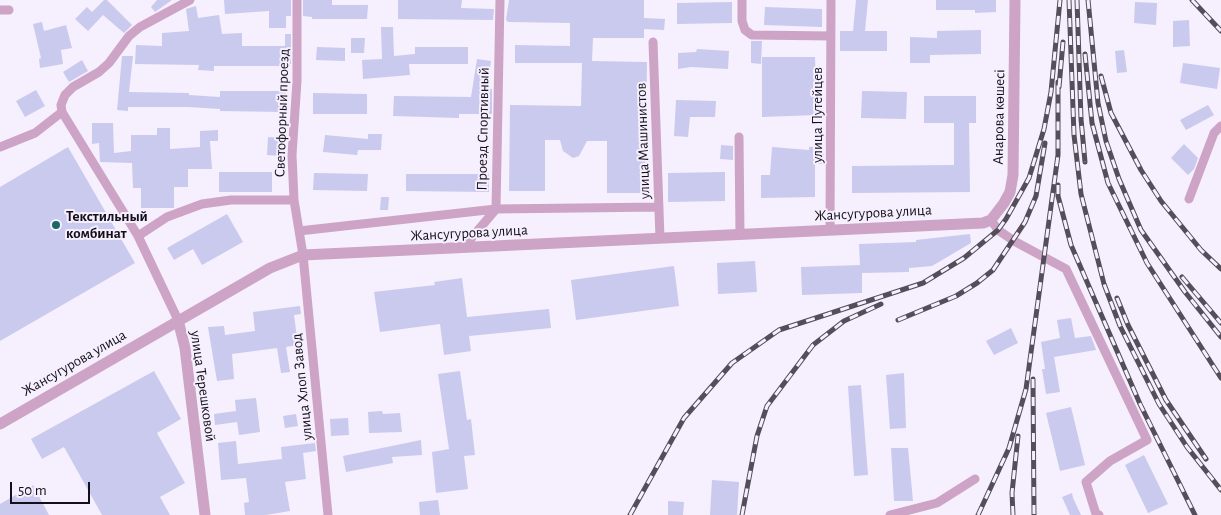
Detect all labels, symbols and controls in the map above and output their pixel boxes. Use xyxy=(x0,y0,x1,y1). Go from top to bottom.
street label: Светофорный проезд xyxy=(271,48,293,178)
street label: Проезд Спортивный xyxy=(473,67,493,191)
street label: улица Путейцев xyxy=(808,67,826,163)
street label: Анарова көшесі xyxy=(989,69,1009,165)
street label: улица Машинистов xyxy=(632,82,654,200)
street label: Жансугурова улица xyxy=(814,201,932,225)
place label: Текстильный комбинат xyxy=(66,207,148,242)
marker: Текстильный комбинат xyxy=(50,219,62,231)
street label: Жансугурова улица xyxy=(410,221,528,245)
street label: Жансугурова улица xyxy=(19,326,129,400)
street label: улица Терешковой xyxy=(186,329,220,443)
street label: улица Хлоп Завод xyxy=(287,333,317,441)
scale bar xyxy=(12,472,92,504)
text: 50 m xyxy=(18,483,47,498)

